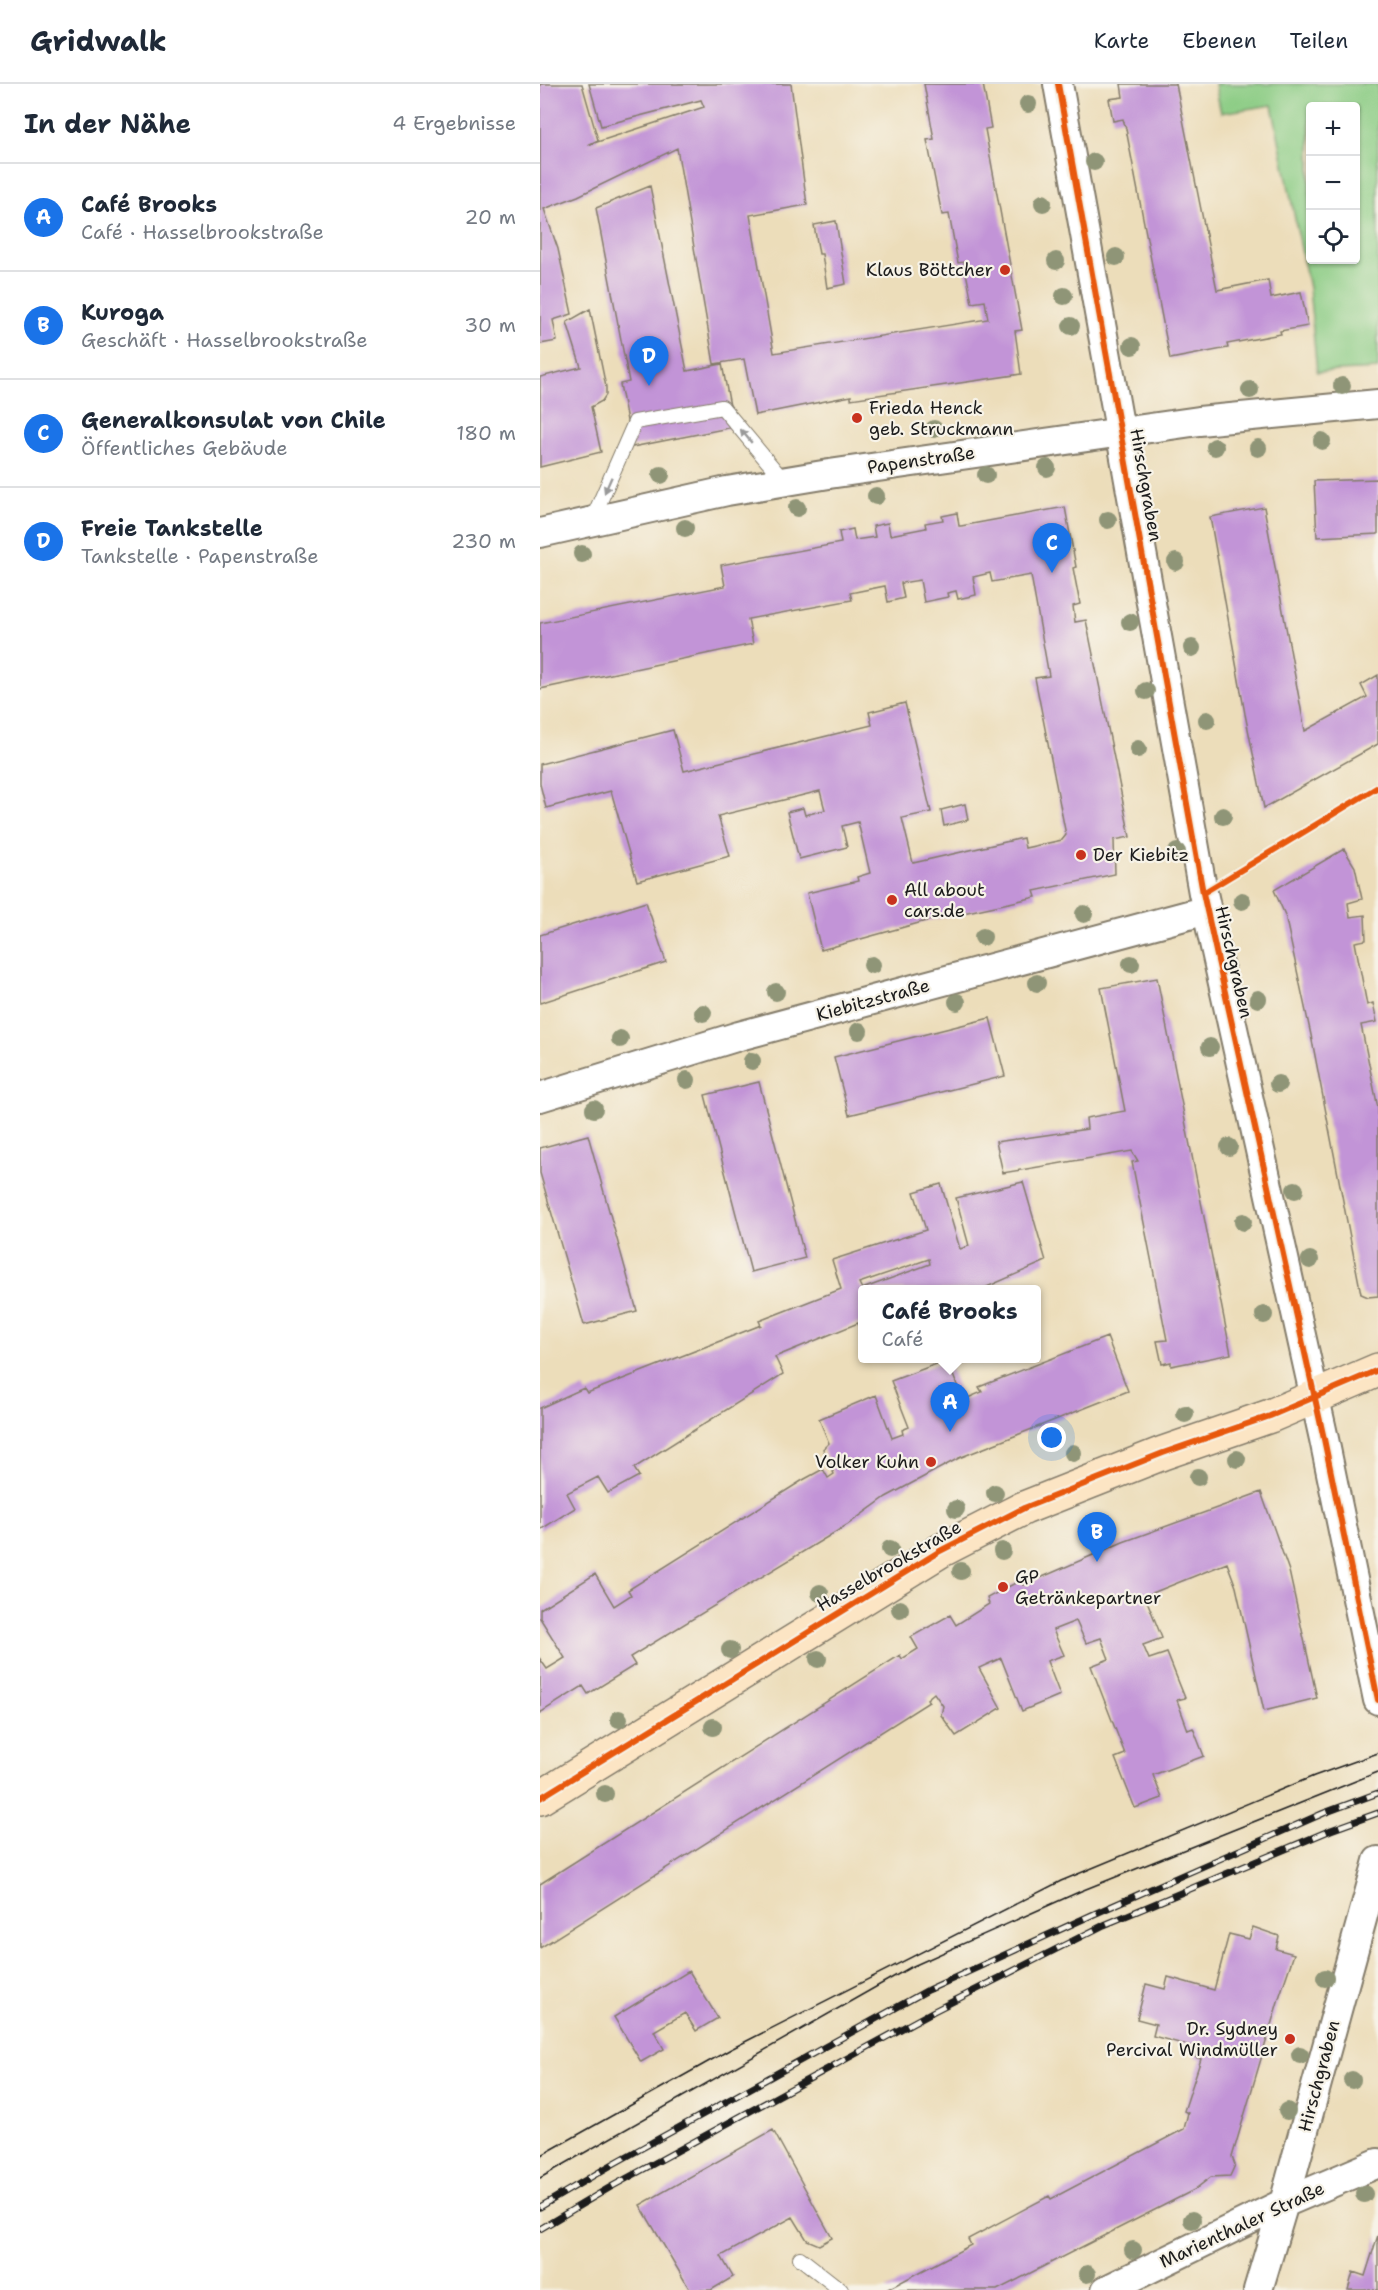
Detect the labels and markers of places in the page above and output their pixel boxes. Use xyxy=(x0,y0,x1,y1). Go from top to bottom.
place label: Klaus Böttcher xyxy=(866,258,993,282)
marker: Klaus Böttcher xyxy=(998,263,1012,277)
pin: D xyxy=(630,336,668,386)
place label: Frieda Henck geb. Struckmann xyxy=(869,396,1014,441)
marker: Frieda Henck geb. Struckmann xyxy=(850,411,864,425)
pin: C xyxy=(1032,524,1072,573)
place label: Der Kiebitz xyxy=(1093,843,1189,867)
marker: Der Kiebitz xyxy=(1074,848,1088,862)
place label: All about cars.de xyxy=(904,878,985,923)
marker: All about cars.de xyxy=(885,893,899,907)
pin: A xyxy=(930,1382,970,1432)
place label: Volker Kuhn xyxy=(815,1450,919,1474)
marker: Volker Kuhn xyxy=(924,1455,938,1469)
pin: B xyxy=(1078,1512,1116,1562)
place label: GP Getränkepartner xyxy=(1015,1565,1161,1610)
marker: GP Getränkepartner xyxy=(996,1580,1010,1594)
place label: Dr. Sydney Percival Windmüller xyxy=(1106,2017,1278,2062)
marker: Dr. Sydney Percival Windmüller xyxy=(1283,2032,1297,2046)

